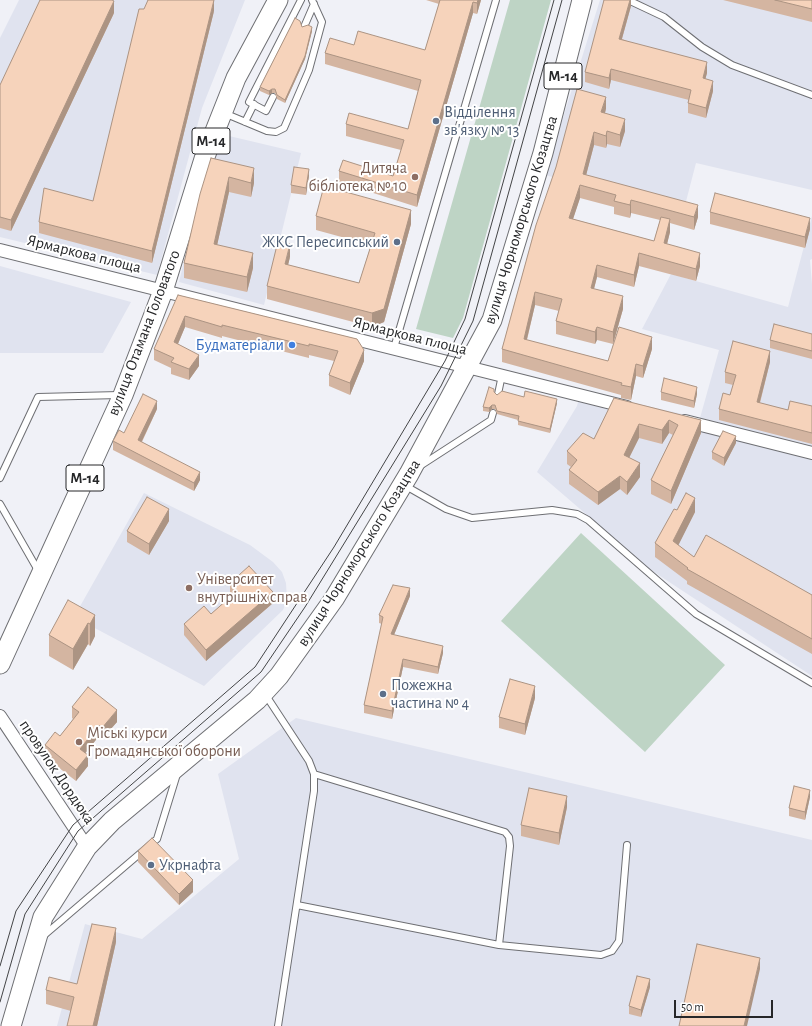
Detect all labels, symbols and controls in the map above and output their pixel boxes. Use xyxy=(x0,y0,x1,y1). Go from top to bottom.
road number: М-14 xyxy=(544,63,582,89)
place label: Відділення зв'язку № 13 xyxy=(444,102,519,140)
street label: вулиця Чорноморського Козацтва xyxy=(480,113,562,327)
marker: Відділення зв'язку № 13 xyxy=(431,116,441,126)
road number: М-14 xyxy=(192,128,230,154)
place label: Дитяча бібліотека № 10 xyxy=(308,158,407,196)
marker: Дитяча бібліотека № 10 xyxy=(410,172,420,182)
street label: Ярмаркова площа xyxy=(25,231,143,277)
place label: ЖКС Пересипський xyxy=(262,232,389,252)
marker: ЖКС Пересипський xyxy=(392,237,402,247)
street label: вулиця Отамана Головатого xyxy=(104,247,184,419)
street label: Ярмаркова площа xyxy=(351,313,469,359)
place label: Будматеріали xyxy=(196,335,284,355)
marker: Будматеріали xyxy=(287,340,297,350)
street label: вулиця Чорноморського Козацтва xyxy=(293,456,425,650)
road number: М-14 xyxy=(66,465,104,491)
place label: Університет внутрішніх справ xyxy=(197,569,307,607)
marker: Університет внутрішніх справ xyxy=(184,583,194,593)
place label: Пожежна частина № 4 xyxy=(391,675,469,713)
marker: Пожежна частина № 4 xyxy=(378,689,388,699)
street label: провулок Дордюка xyxy=(15,716,99,828)
place label: Міські курси Громадянської оборони xyxy=(87,723,241,761)
marker: Міські курси Громадянської оборони xyxy=(74,737,84,747)
place label: Укрнафта xyxy=(159,855,221,875)
marker: Укрнафта xyxy=(146,860,156,870)
scale bar xyxy=(676,992,775,1018)
text: 50 m xyxy=(681,1001,704,1013)

